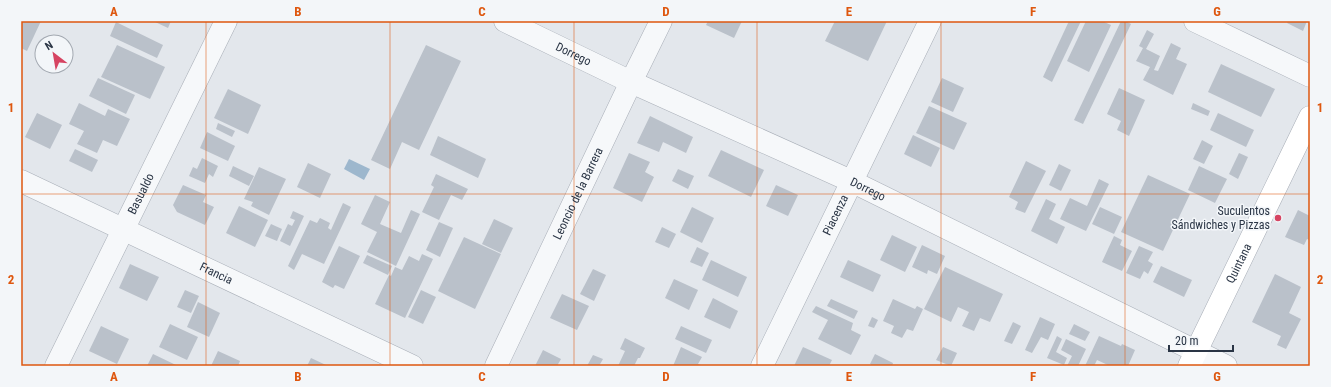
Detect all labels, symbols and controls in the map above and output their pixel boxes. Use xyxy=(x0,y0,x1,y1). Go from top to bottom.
text: A xyxy=(110,4,118,19)
text: B xyxy=(294,4,302,19)
text: C xyxy=(478,4,486,19)
text: D xyxy=(662,4,670,19)
text: E xyxy=(846,4,853,19)
text: F xyxy=(1030,4,1036,19)
text: G xyxy=(1213,4,1221,19)
north arrow xyxy=(34,34,74,74)
text: N xyxy=(43,38,56,53)
street label: Dorrego xyxy=(553,40,593,69)
text: 1 xyxy=(8,100,14,115)
text: 1 xyxy=(1317,100,1323,115)
street label: Leoncio de la Barrera xyxy=(550,145,606,242)
street label: Basualdo xyxy=(125,171,157,217)
street label: Dorrego xyxy=(848,175,888,204)
street label: Piacenza xyxy=(820,192,851,237)
place label: Suculentos Sándwiches y Pizzas xyxy=(1172,204,1270,232)
marker: Suculentos Sándwiches y Pizzas xyxy=(1273,213,1283,223)
street label: Quintana xyxy=(1223,241,1255,286)
street label: Francia xyxy=(198,260,235,287)
text: 2 xyxy=(8,272,15,287)
text: 2 xyxy=(1317,272,1324,287)
scale bar xyxy=(1169,327,1233,353)
text: 20 m xyxy=(1175,334,1199,348)
text: A xyxy=(110,369,118,384)
text: B xyxy=(294,369,302,384)
text: C xyxy=(478,369,486,384)
text: D xyxy=(662,369,670,384)
text: E xyxy=(846,369,853,384)
text: F xyxy=(1030,369,1036,384)
text: G xyxy=(1213,369,1221,384)

